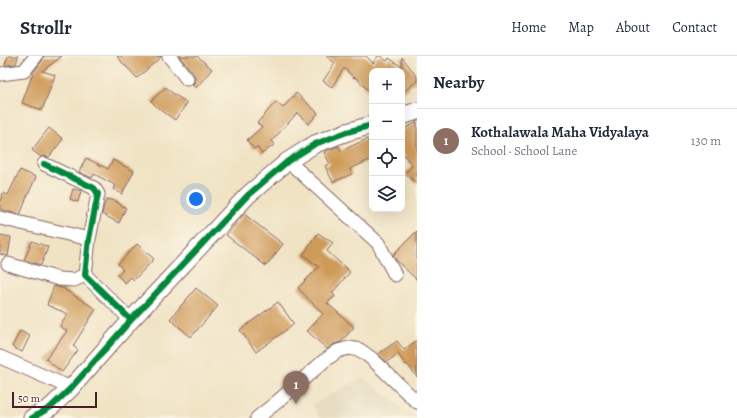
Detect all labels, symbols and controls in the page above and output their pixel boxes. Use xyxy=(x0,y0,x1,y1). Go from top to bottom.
text: Strollr xyxy=(20,15,72,41)
text: Home xyxy=(511,18,546,37)
text: Map xyxy=(568,18,594,37)
text: About xyxy=(616,18,650,37)
text: Contact xyxy=(672,18,717,37)
map controls xyxy=(369,68,405,212)
button: + xyxy=(369,68,405,104)
text: Nearby xyxy=(433,71,484,94)
button: − xyxy=(369,104,405,140)
text: Kothalawala Maha Vidyalaya xyxy=(471,122,649,142)
text: 1 xyxy=(444,132,448,149)
text: 130 m xyxy=(691,132,721,149)
button: locate xyxy=(369,140,405,176)
text: School · School Lane xyxy=(471,142,577,159)
button: layers xyxy=(369,176,405,212)
your location xyxy=(186,189,206,209)
pin: 1 xyxy=(283,371,309,404)
scale bar xyxy=(12,390,97,409)
text: 50 m xyxy=(18,391,40,406)

